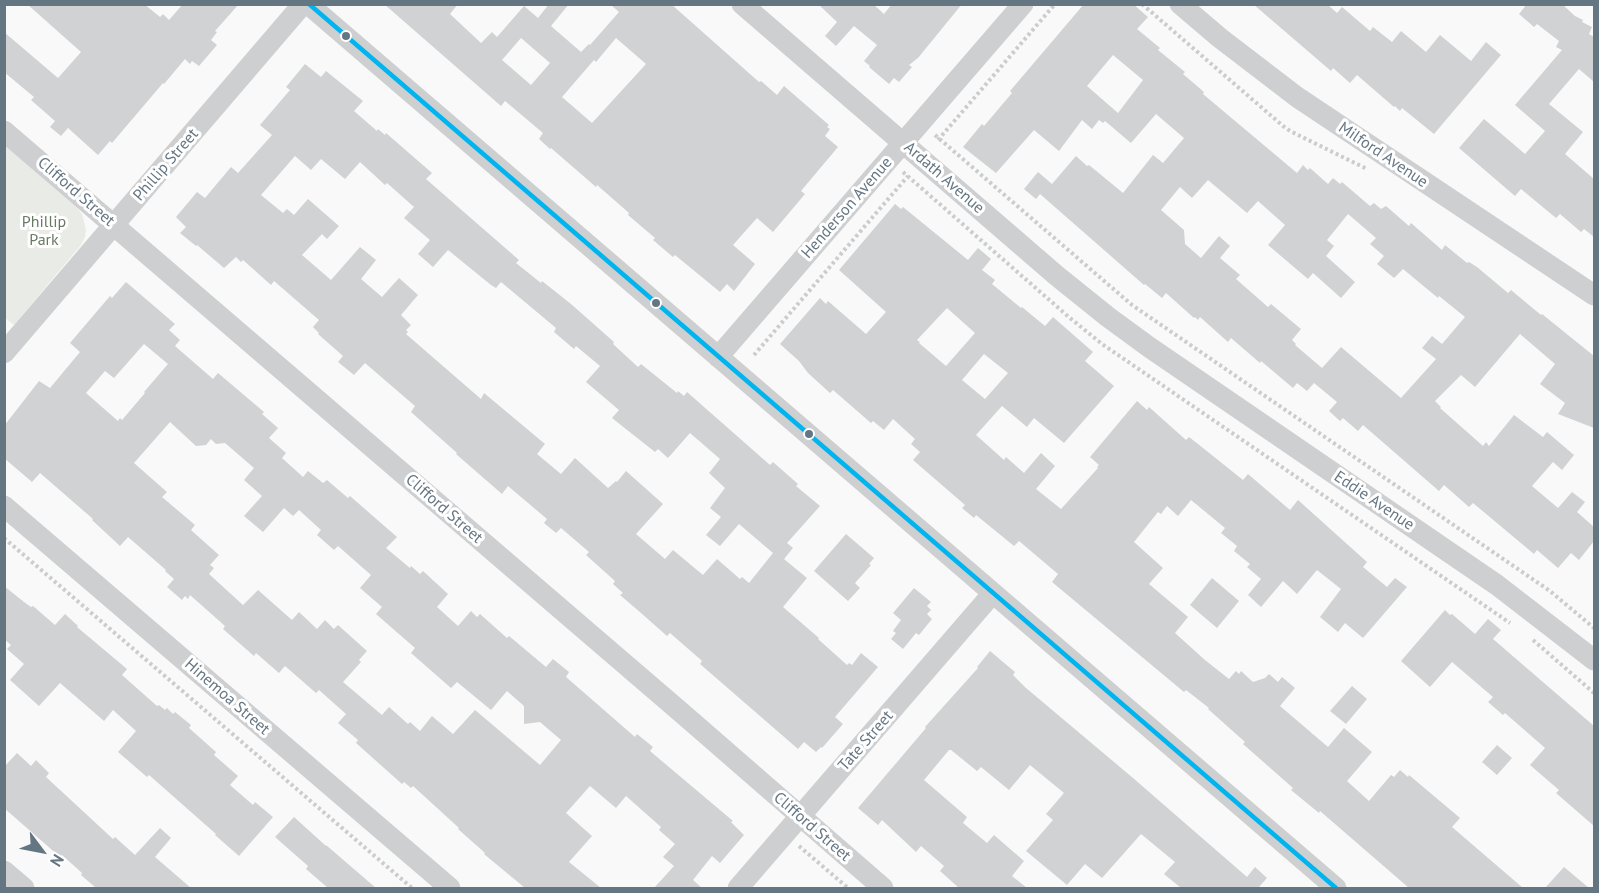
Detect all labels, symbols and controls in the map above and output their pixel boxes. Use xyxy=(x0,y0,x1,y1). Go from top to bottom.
unlabelled marker xyxy=(340,30,352,42)
street label: Milford Avenue xyxy=(1335,118,1431,192)
street label: Phillip Street xyxy=(129,125,203,205)
street label: Ardath Avenue xyxy=(900,138,988,218)
street label: Clifford Street xyxy=(34,153,118,231)
street label: Henderson Avenue xyxy=(798,153,896,263)
park label: Phillip Park xyxy=(22,212,66,250)
unlabelled marker xyxy=(650,297,662,309)
unlabelled marker xyxy=(803,428,815,440)
street label: Eddie Avenue xyxy=(1330,467,1418,535)
street label: Clifford Street xyxy=(402,470,486,548)
street label: Hinemoa Street xyxy=(180,655,274,739)
street label: Tate Street xyxy=(835,707,897,775)
street label: Clifford Street xyxy=(770,788,854,866)
north arrow xyxy=(12,821,72,881)
text: N xyxy=(46,851,69,870)

